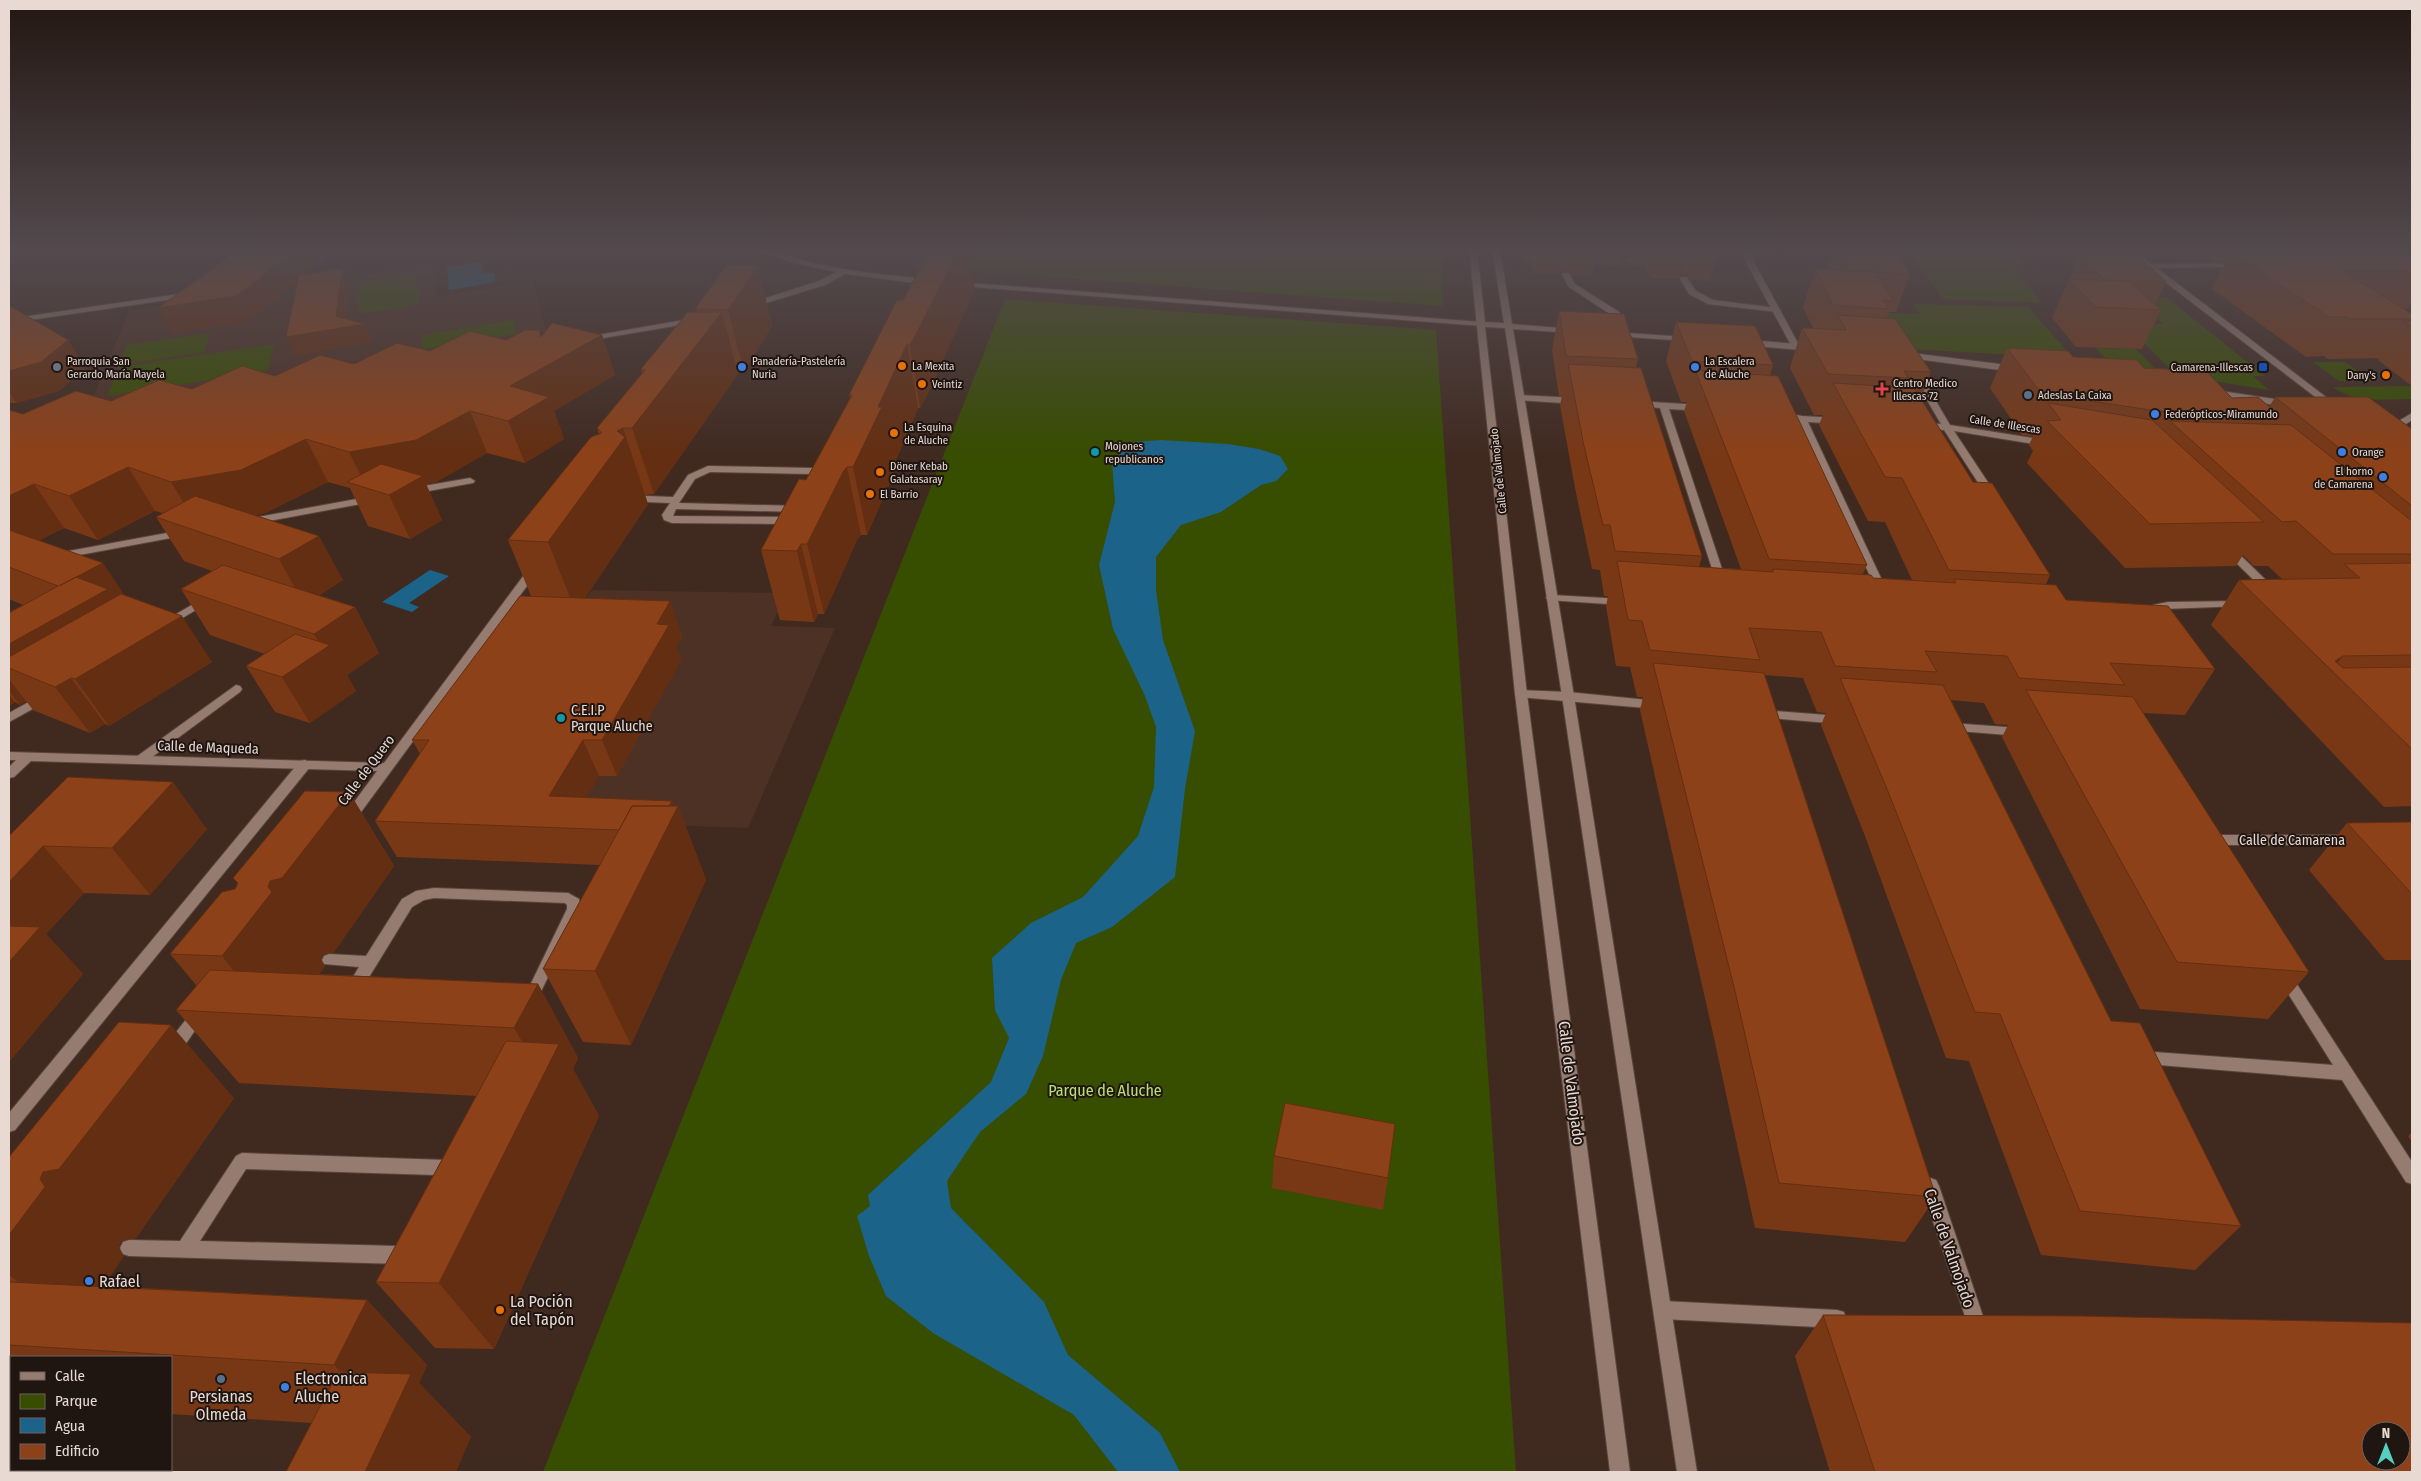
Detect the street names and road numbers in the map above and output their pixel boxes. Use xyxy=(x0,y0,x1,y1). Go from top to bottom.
street label: Calle de Illescas xyxy=(1968,412,2042,437)
street label: Calle de Valmojado xyxy=(1488,427,1509,514)
street label: Calle de Quero xyxy=(334,732,398,809)
street label: Calle de Maqueda xyxy=(157,737,259,758)
street label: Calle de Camarena xyxy=(2239,832,2345,849)
street label: Calle de Valmojado xyxy=(1554,1020,1589,1146)
street label: Calle de Valmojado xyxy=(1920,1186,1979,1310)

